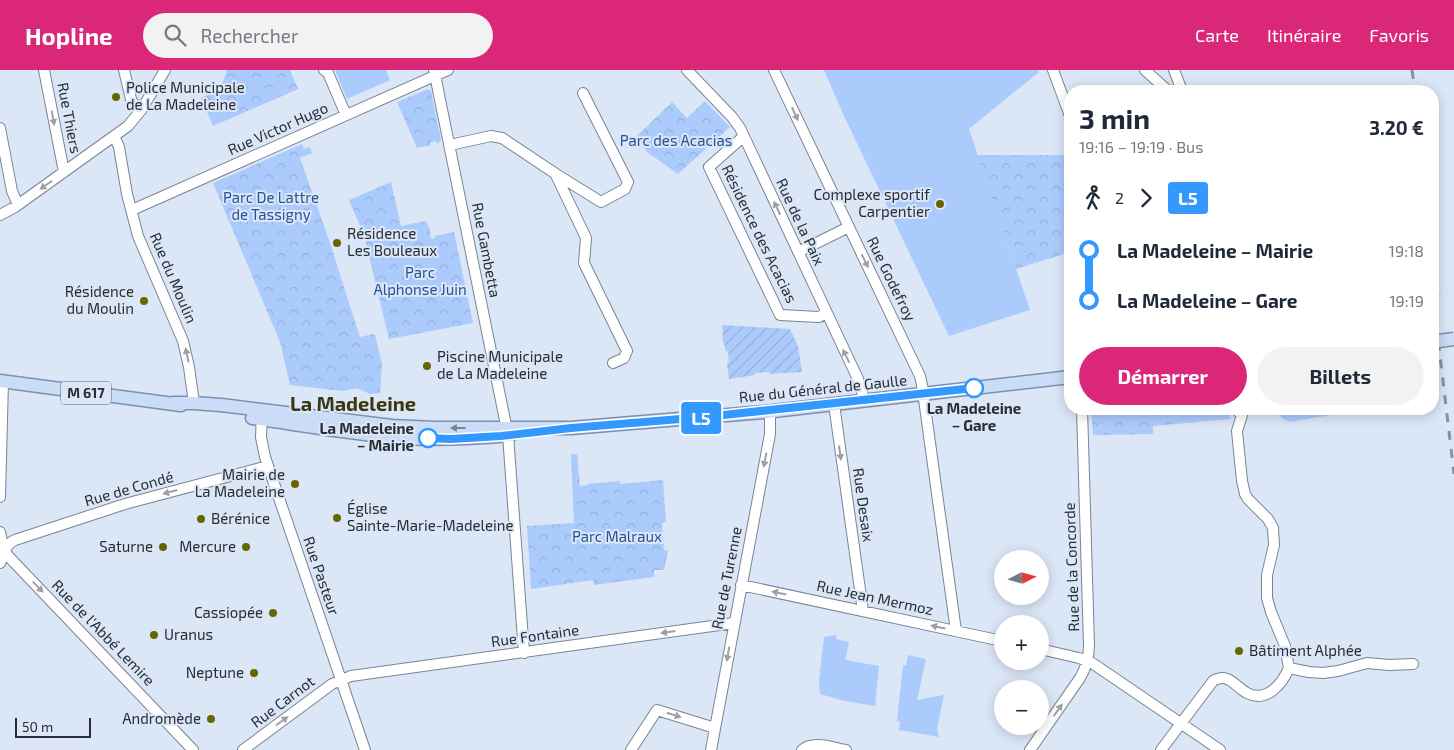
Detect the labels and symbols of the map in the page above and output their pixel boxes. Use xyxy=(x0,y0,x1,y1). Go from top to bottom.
place label: Police Municipale de La Madeleine xyxy=(126,78,245,113)
street label: Rue Thiers xyxy=(54,81,86,155)
marker: Police Municipale de La Madeleine xyxy=(110,91,122,103)
street label: Rue Victor Hugo xyxy=(225,98,330,158)
one-way arrow xyxy=(791,107,799,121)
one-way arrow xyxy=(50,110,58,126)
park label: Parc des Acacias xyxy=(620,131,732,149)
street label: Résidence des Acacias xyxy=(719,161,801,306)
street label: Rue de la Paix xyxy=(773,175,829,268)
one-way arrow xyxy=(39,180,53,190)
place label: Complexe sportif Carpentier xyxy=(813,185,930,220)
park label: Parc De Lattre de Tassigny xyxy=(223,188,319,223)
marker: Complexe sportif Carpentier xyxy=(934,198,946,210)
street label: Rue Gambetta xyxy=(469,201,505,299)
one-way arrow xyxy=(773,201,782,216)
place label: Résidence Les Bouleaux xyxy=(347,224,437,259)
street label: Rue du Moulin xyxy=(147,230,201,326)
street label: Rue Godefroy xyxy=(864,233,920,324)
marker: Résidence Les Bouleaux xyxy=(331,237,343,249)
one-way arrow xyxy=(861,254,869,268)
park label: Parc Alphonse Juin xyxy=(373,263,467,298)
place label: Résidence du Moulin xyxy=(65,282,134,317)
marker: Résidence du Moulin xyxy=(138,295,150,307)
one-way arrow xyxy=(182,346,190,362)
place label: Piscine Municipale de La Madeleine xyxy=(437,347,563,382)
one-way arrow xyxy=(842,348,851,363)
marker: Piscine Municipale de La Madeleine xyxy=(421,360,433,372)
street label: Rue du Général de Gaulle xyxy=(738,370,908,406)
marker: La Madeleine – Gare xyxy=(964,378,984,398)
road number: M 617 xyxy=(61,382,111,404)
district label: La Madeleine xyxy=(290,391,416,415)
place label: La Madeleine – Gare xyxy=(927,399,1021,434)
line badge: L5 xyxy=(678,402,724,434)
place label: La Madeleine – Mairie xyxy=(319,419,414,454)
one-way arrow xyxy=(449,424,465,432)
marker: La Madeleine – Mairie xyxy=(418,428,438,448)
one-way arrow xyxy=(837,445,845,461)
one-way arrow xyxy=(761,452,769,467)
place label: Mairie de La Madeleine xyxy=(195,465,285,500)
street label: Rue de Condé xyxy=(82,467,175,509)
street label: Rue Desaix xyxy=(850,467,878,543)
marker: Mairie de La Madeleine xyxy=(289,478,301,490)
one-way arrow xyxy=(162,488,177,496)
place label: Église Sainte-Marie-Madeleine xyxy=(347,499,514,534)
street label: Rue de la Concorde xyxy=(1060,502,1082,632)
place label: Bérénice xyxy=(211,509,270,527)
marker: Église Sainte-Marie-Madeleine xyxy=(331,512,343,524)
marker: Bérénice xyxy=(195,513,207,525)
street label: Rue de Turenne xyxy=(707,525,745,631)
park label: Parc Malraux xyxy=(572,527,662,545)
street label: Rue Pasteur xyxy=(300,534,344,617)
place label: Saturne xyxy=(99,537,153,555)
place label: Mercure xyxy=(179,537,236,555)
marker: Saturne xyxy=(157,541,169,553)
marker: Mercure xyxy=(240,541,252,553)
north arrow xyxy=(994,550,1049,605)
street label: Rue de l'Abbé Lemire xyxy=(49,576,159,689)
street label: Rue Jean Mermoz xyxy=(815,576,935,618)
one-way arrow xyxy=(31,580,43,592)
one-way arrow xyxy=(771,589,786,597)
place label: Cassiopée xyxy=(194,603,263,621)
marker: Cassiopée xyxy=(267,607,279,619)
street label: Rue Fontaine xyxy=(490,620,580,650)
one-way arrow xyxy=(930,623,945,631)
place label: Uranus xyxy=(164,625,213,643)
one-way arrow xyxy=(660,628,676,636)
marker: Uranus xyxy=(148,629,160,641)
place label: Bâtiment Alphée xyxy=(1249,641,1362,659)
marker: Bâtiment Alphée xyxy=(1233,645,1245,657)
one-way arrow xyxy=(724,646,732,662)
place label: Neptune xyxy=(186,663,244,681)
marker: Neptune xyxy=(248,667,260,679)
street label: Rue Carnot xyxy=(247,671,318,731)
one-way arrow xyxy=(1053,703,1063,717)
place label: Andromède xyxy=(122,709,201,727)
one-way arrow xyxy=(667,712,682,720)
marker: Andromède xyxy=(205,713,217,725)
scale bar xyxy=(15,715,91,738)
one-way arrow xyxy=(276,716,289,726)

